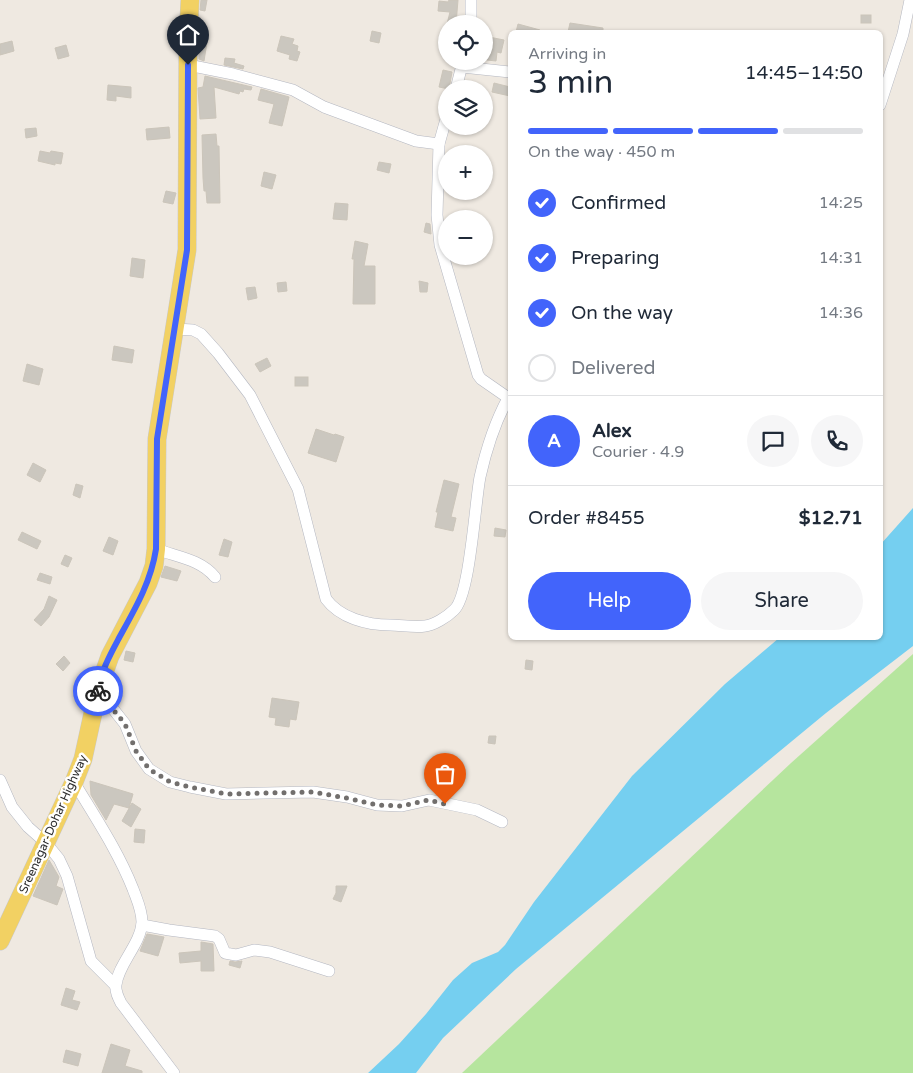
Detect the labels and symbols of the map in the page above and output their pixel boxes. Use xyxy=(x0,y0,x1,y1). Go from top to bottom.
pin xyxy=(167,14,209,65)
courier xyxy=(73,666,123,716)
street label: Sreenagar-Dohar Highway xyxy=(16,752,90,895)
pin xyxy=(424,753,466,804)

